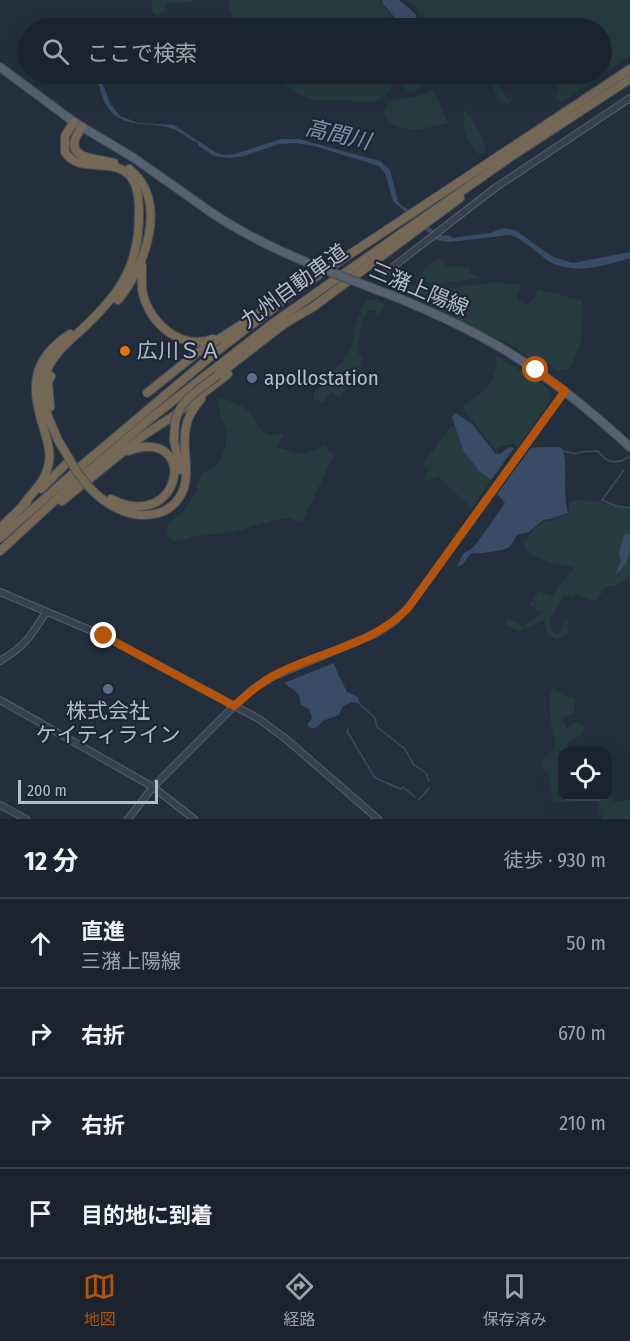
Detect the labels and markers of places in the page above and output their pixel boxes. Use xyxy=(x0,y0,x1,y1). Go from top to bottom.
place label: 広川ＳＡ xyxy=(137,338,221,364)
marker: 広川ＳＡ xyxy=(118,344,132,358)
place label: apollostation xyxy=(264,365,379,391)
marker: apollostation xyxy=(245,371,259,385)
marker: 株式会社 ケイティライン xyxy=(101,682,115,696)
place label: 株式会社 ケイティライン xyxy=(36,698,180,748)

